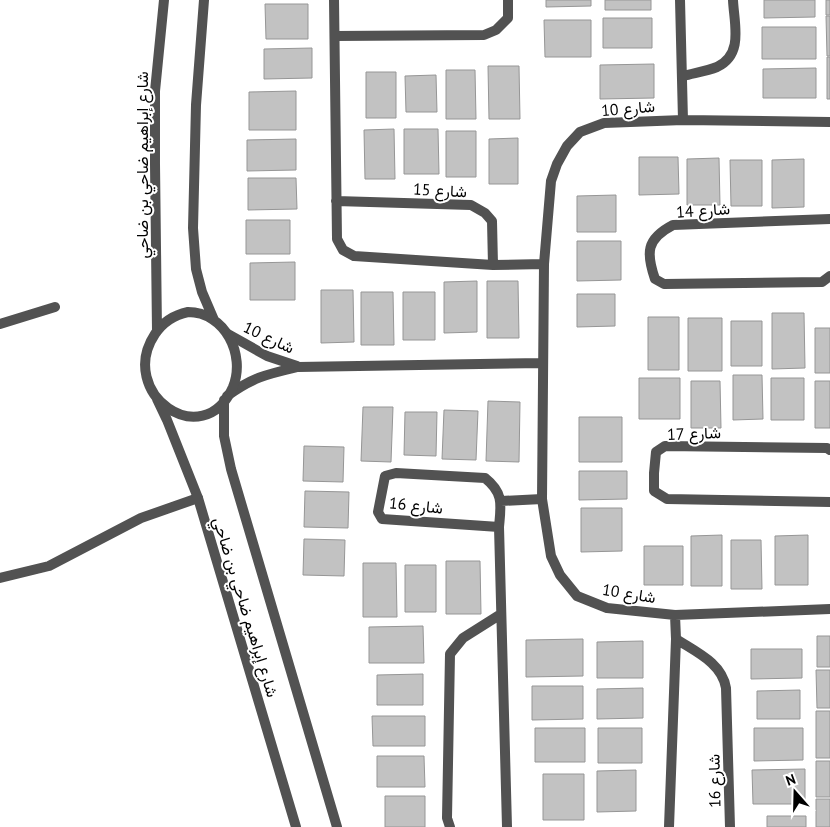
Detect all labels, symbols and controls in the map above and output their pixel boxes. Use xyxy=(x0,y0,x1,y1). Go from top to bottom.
street label: شارع إبراهيم ضاحي بن ضاحي xyxy=(132,71,156,259)
street label: شارع 10 xyxy=(600,96,656,122)
street label: شارع 15 xyxy=(412,179,467,203)
street label: شارع 14 xyxy=(675,198,731,224)
street label: شارع 10 xyxy=(240,317,298,359)
street label: شارع 17 xyxy=(667,422,721,446)
street label: شارع 16 xyxy=(388,492,444,520)
street label: شارع إبراهيم ضاحي بن ضاحي xyxy=(205,515,283,701)
street label: شارع 10 xyxy=(601,579,657,609)
street label: شارع 16 xyxy=(704,754,726,808)
north arrow xyxy=(770,767,820,817)
text: N xyxy=(783,770,798,790)

